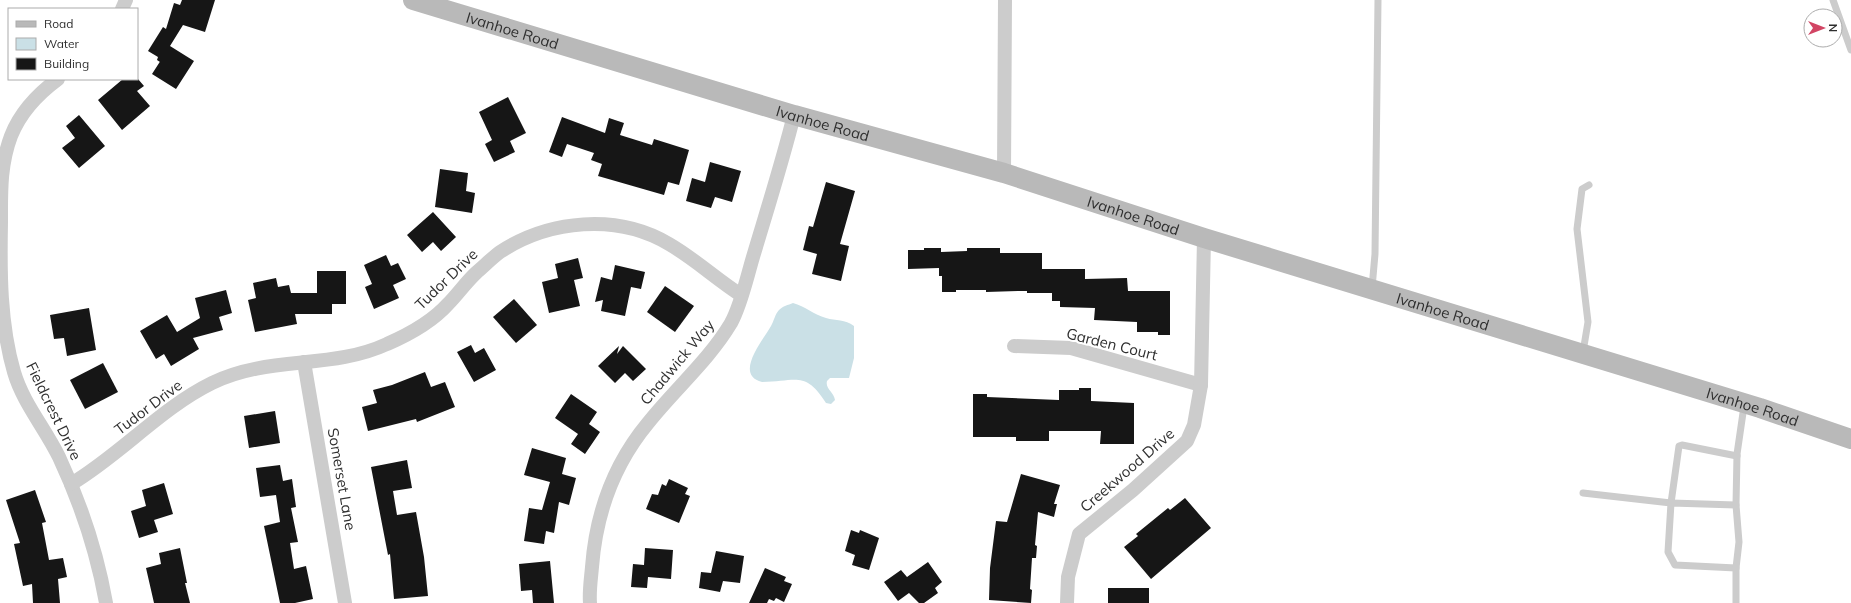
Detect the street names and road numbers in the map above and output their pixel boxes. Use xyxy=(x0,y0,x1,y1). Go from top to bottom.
street label: Ivanhoe Road xyxy=(464,7,561,53)
street label: Ivanhoe Road xyxy=(774,101,872,145)
street label: Ivanhoe Road xyxy=(1085,191,1182,239)
street label: Tudor Drive xyxy=(411,244,481,314)
street label: Ivanhoe Road xyxy=(1394,288,1492,334)
street label: Chadwick Way xyxy=(636,315,718,408)
street label: Garden Court xyxy=(1064,324,1160,364)
street label: Fieldcrest Drive xyxy=(22,359,86,463)
street label: Tudor Drive xyxy=(110,375,186,439)
street label: Ivanhoe Road xyxy=(1704,383,1801,430)
street label: Creekwood Drive xyxy=(1076,424,1178,516)
street label: Somerset Lane xyxy=(324,426,360,532)

